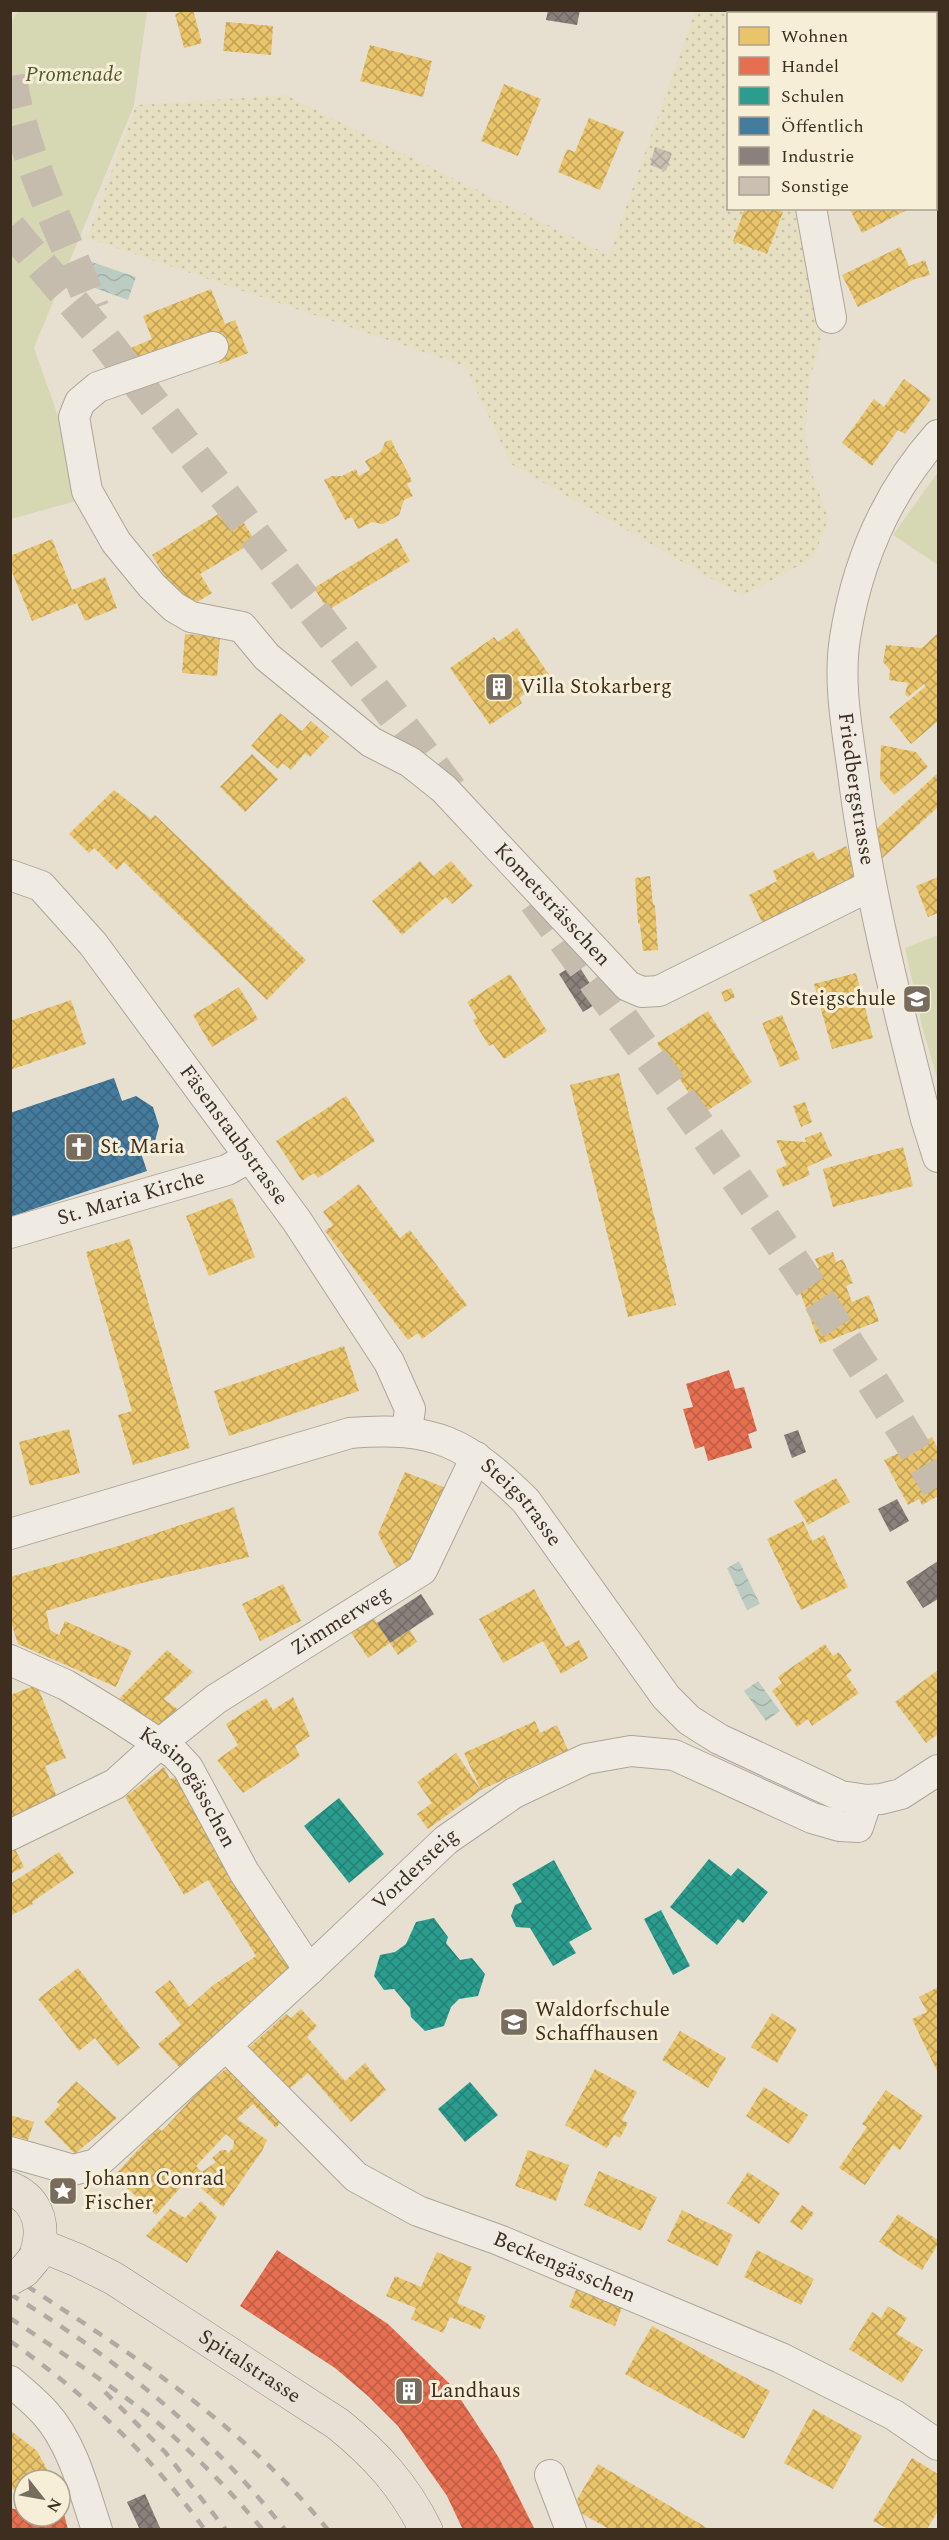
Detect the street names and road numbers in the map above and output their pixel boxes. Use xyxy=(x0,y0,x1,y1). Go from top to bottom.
street label: Friedbergstrasse xyxy=(829,710,883,868)
street label: Kometsträsschen xyxy=(486,835,618,974)
street label: Fäsenstaubstrasse xyxy=(171,1058,296,1212)
street label: St. Maria Kirche xyxy=(53,1161,209,1234)
street label: Steigstrasse xyxy=(473,1450,570,1553)
street label: Zimmerweg xyxy=(285,1578,397,1664)
street label: Kasinogässchen xyxy=(132,1718,244,1854)
street label: Vordersteig xyxy=(365,1820,465,1918)
street label: Beckengässchen xyxy=(488,2223,641,2311)
street label: Spitalstrasse xyxy=(192,2321,307,2412)

